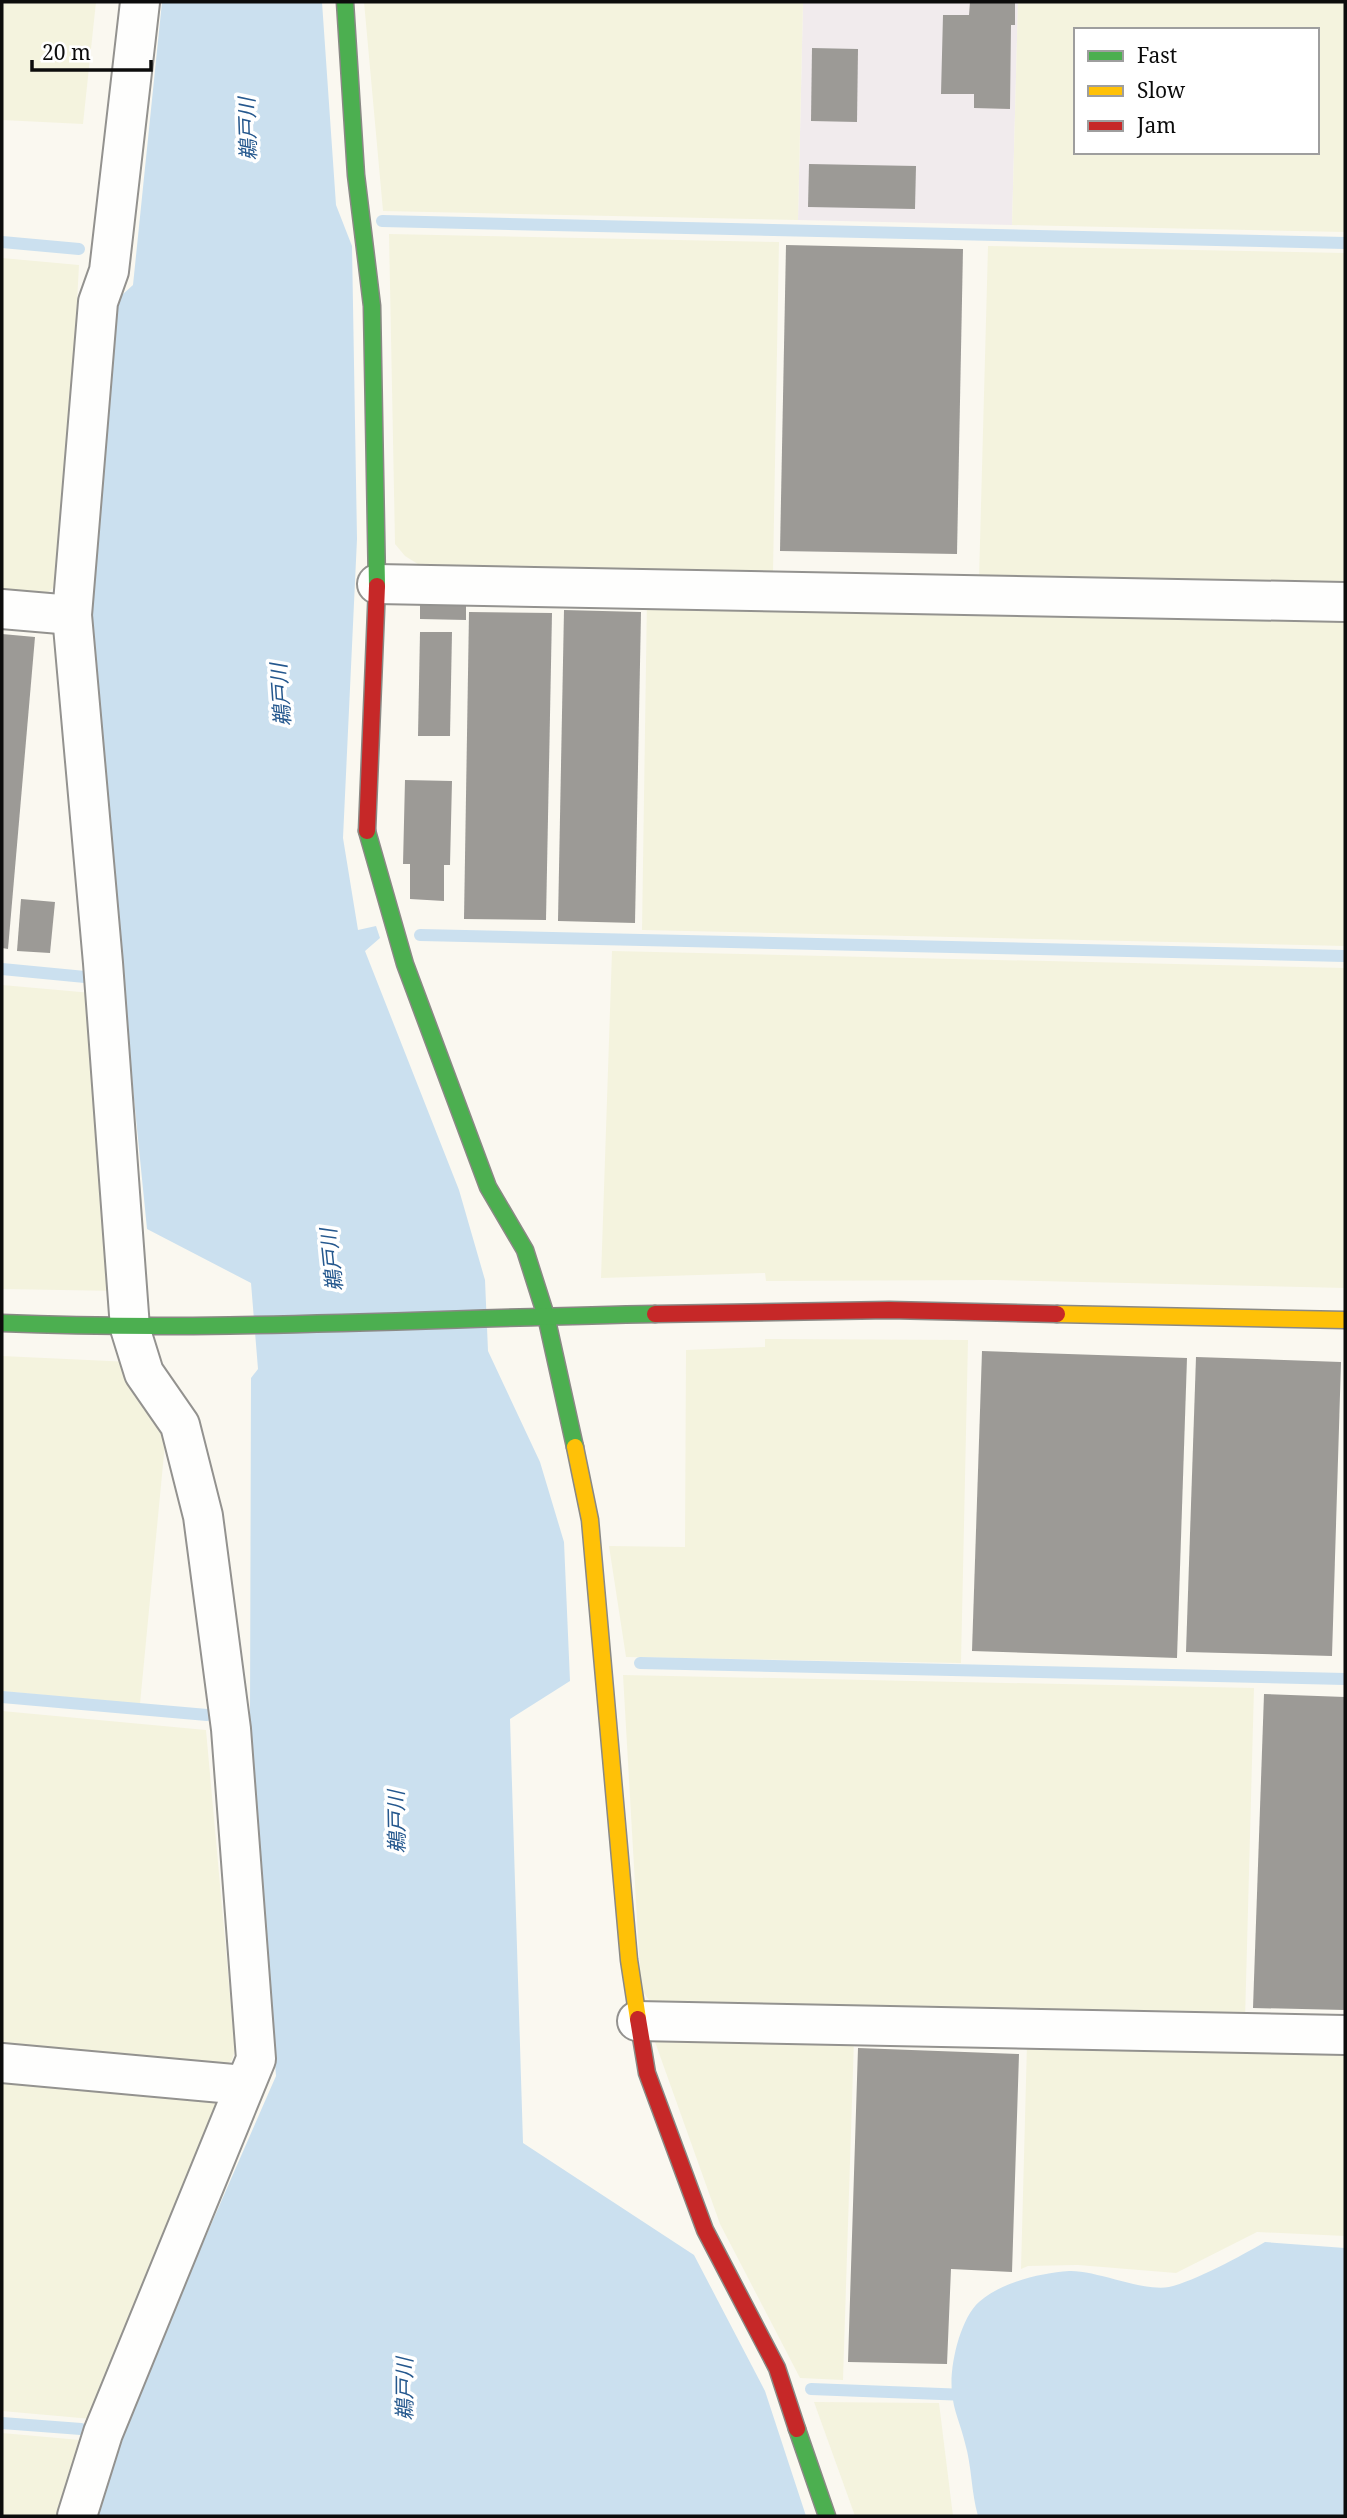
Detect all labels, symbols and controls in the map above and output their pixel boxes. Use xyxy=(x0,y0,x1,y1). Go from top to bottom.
scale bar xyxy=(32,28,150,72)
legend xyxy=(1074,28,1319,154)
text: 20 m xyxy=(42,38,91,66)
text: Fast xyxy=(1137,41,1177,69)
text: Slow xyxy=(1137,76,1186,104)
water label: 鵜戸川 xyxy=(232,95,262,161)
text: Jam xyxy=(1136,111,1176,139)
water label: 鵜戸川 xyxy=(264,661,296,727)
water label: 鵜戸川 xyxy=(314,1225,348,1293)
water label: 鵜戸川 xyxy=(381,1788,411,1854)
water label: 鵜戸川 xyxy=(390,2356,418,2421)

